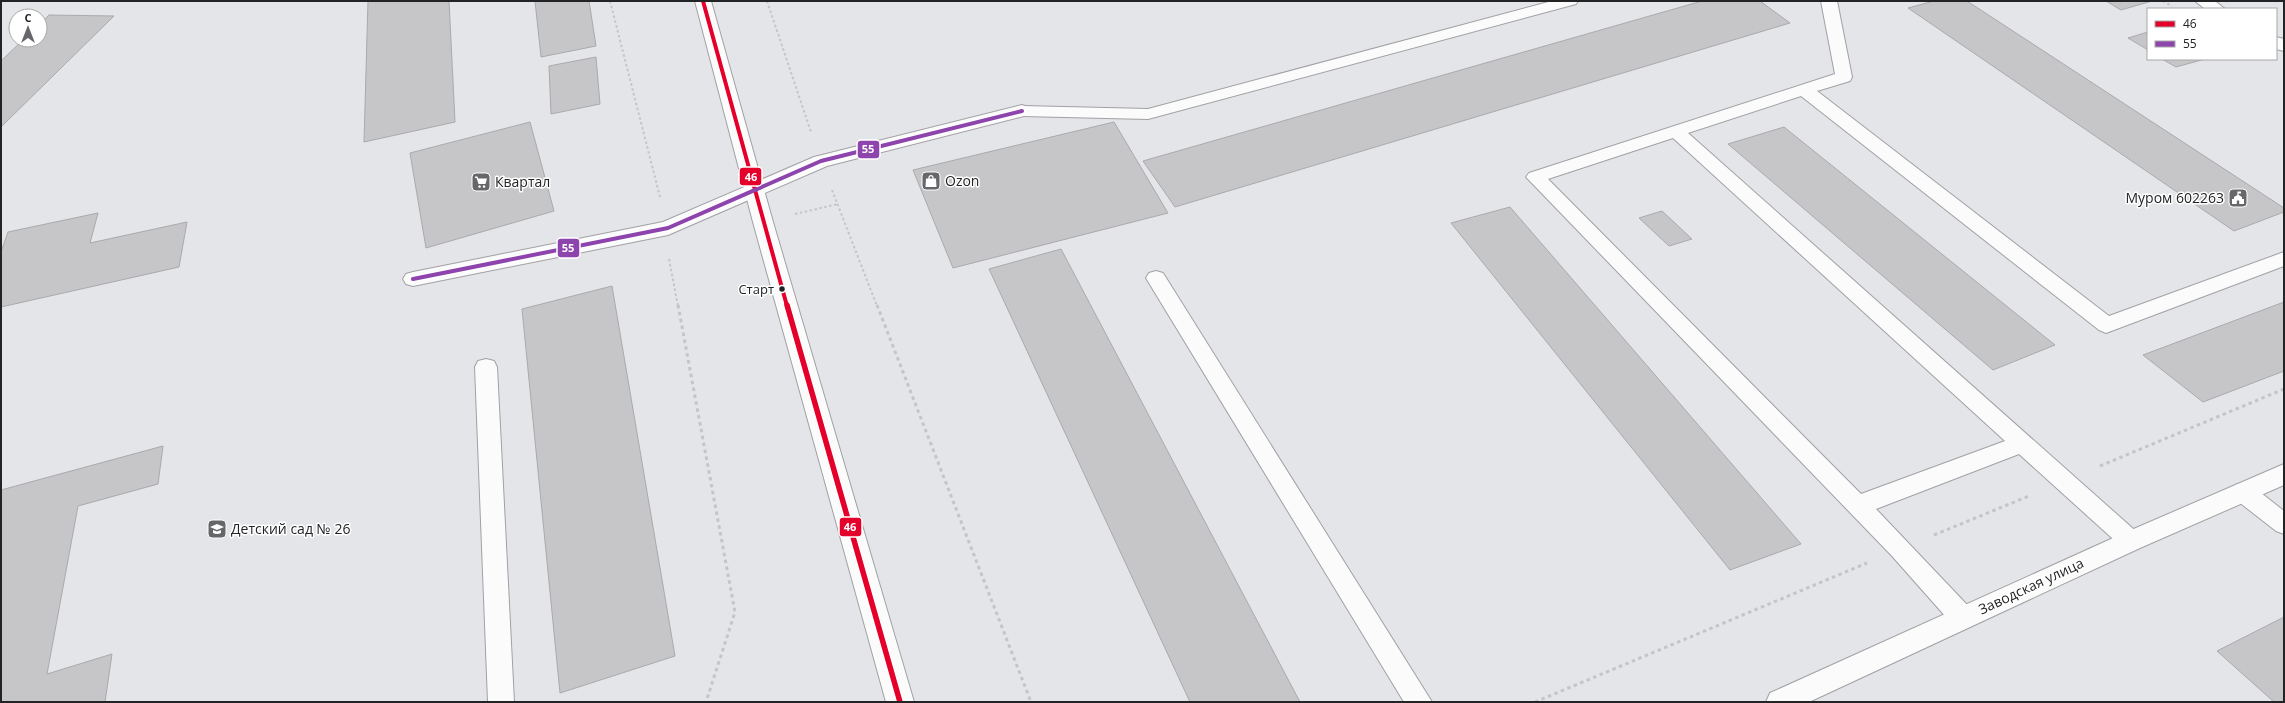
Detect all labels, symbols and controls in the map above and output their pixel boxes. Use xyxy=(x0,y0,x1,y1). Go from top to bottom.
north arrow xyxy=(8,8,48,48)
legend xyxy=(2147,8,2277,60)
text: С xyxy=(24,10,32,25)
text: 46 xyxy=(2183,15,2197,32)
text: 55 xyxy=(2183,35,2197,52)
line badge: 55 xyxy=(857,140,880,159)
text: 55 xyxy=(862,141,874,156)
line badge: 46 xyxy=(739,167,762,186)
text: 46 xyxy=(745,169,757,184)
shop icon: Ozon xyxy=(920,170,942,192)
supermarket icon: Квартал xyxy=(470,171,492,193)
place label: Ozon xyxy=(945,171,979,190)
place label: Квартал xyxy=(495,172,550,191)
public building icon: Муром 602263 xyxy=(2227,187,2249,209)
place label: Муром 602263 xyxy=(2125,188,2224,207)
line badge: 55 xyxy=(557,238,580,258)
text: 55 xyxy=(562,240,574,255)
place label: Старт xyxy=(738,280,774,298)
marker: Старт xyxy=(777,284,787,294)
line badge: 46 xyxy=(839,517,862,537)
school or university icon: Детский сад № 26 xyxy=(206,518,228,540)
place label: Детский сад № 26 xyxy=(231,519,350,538)
text: 46 xyxy=(844,519,856,534)
street label: Заводская улица xyxy=(1975,553,2086,618)

